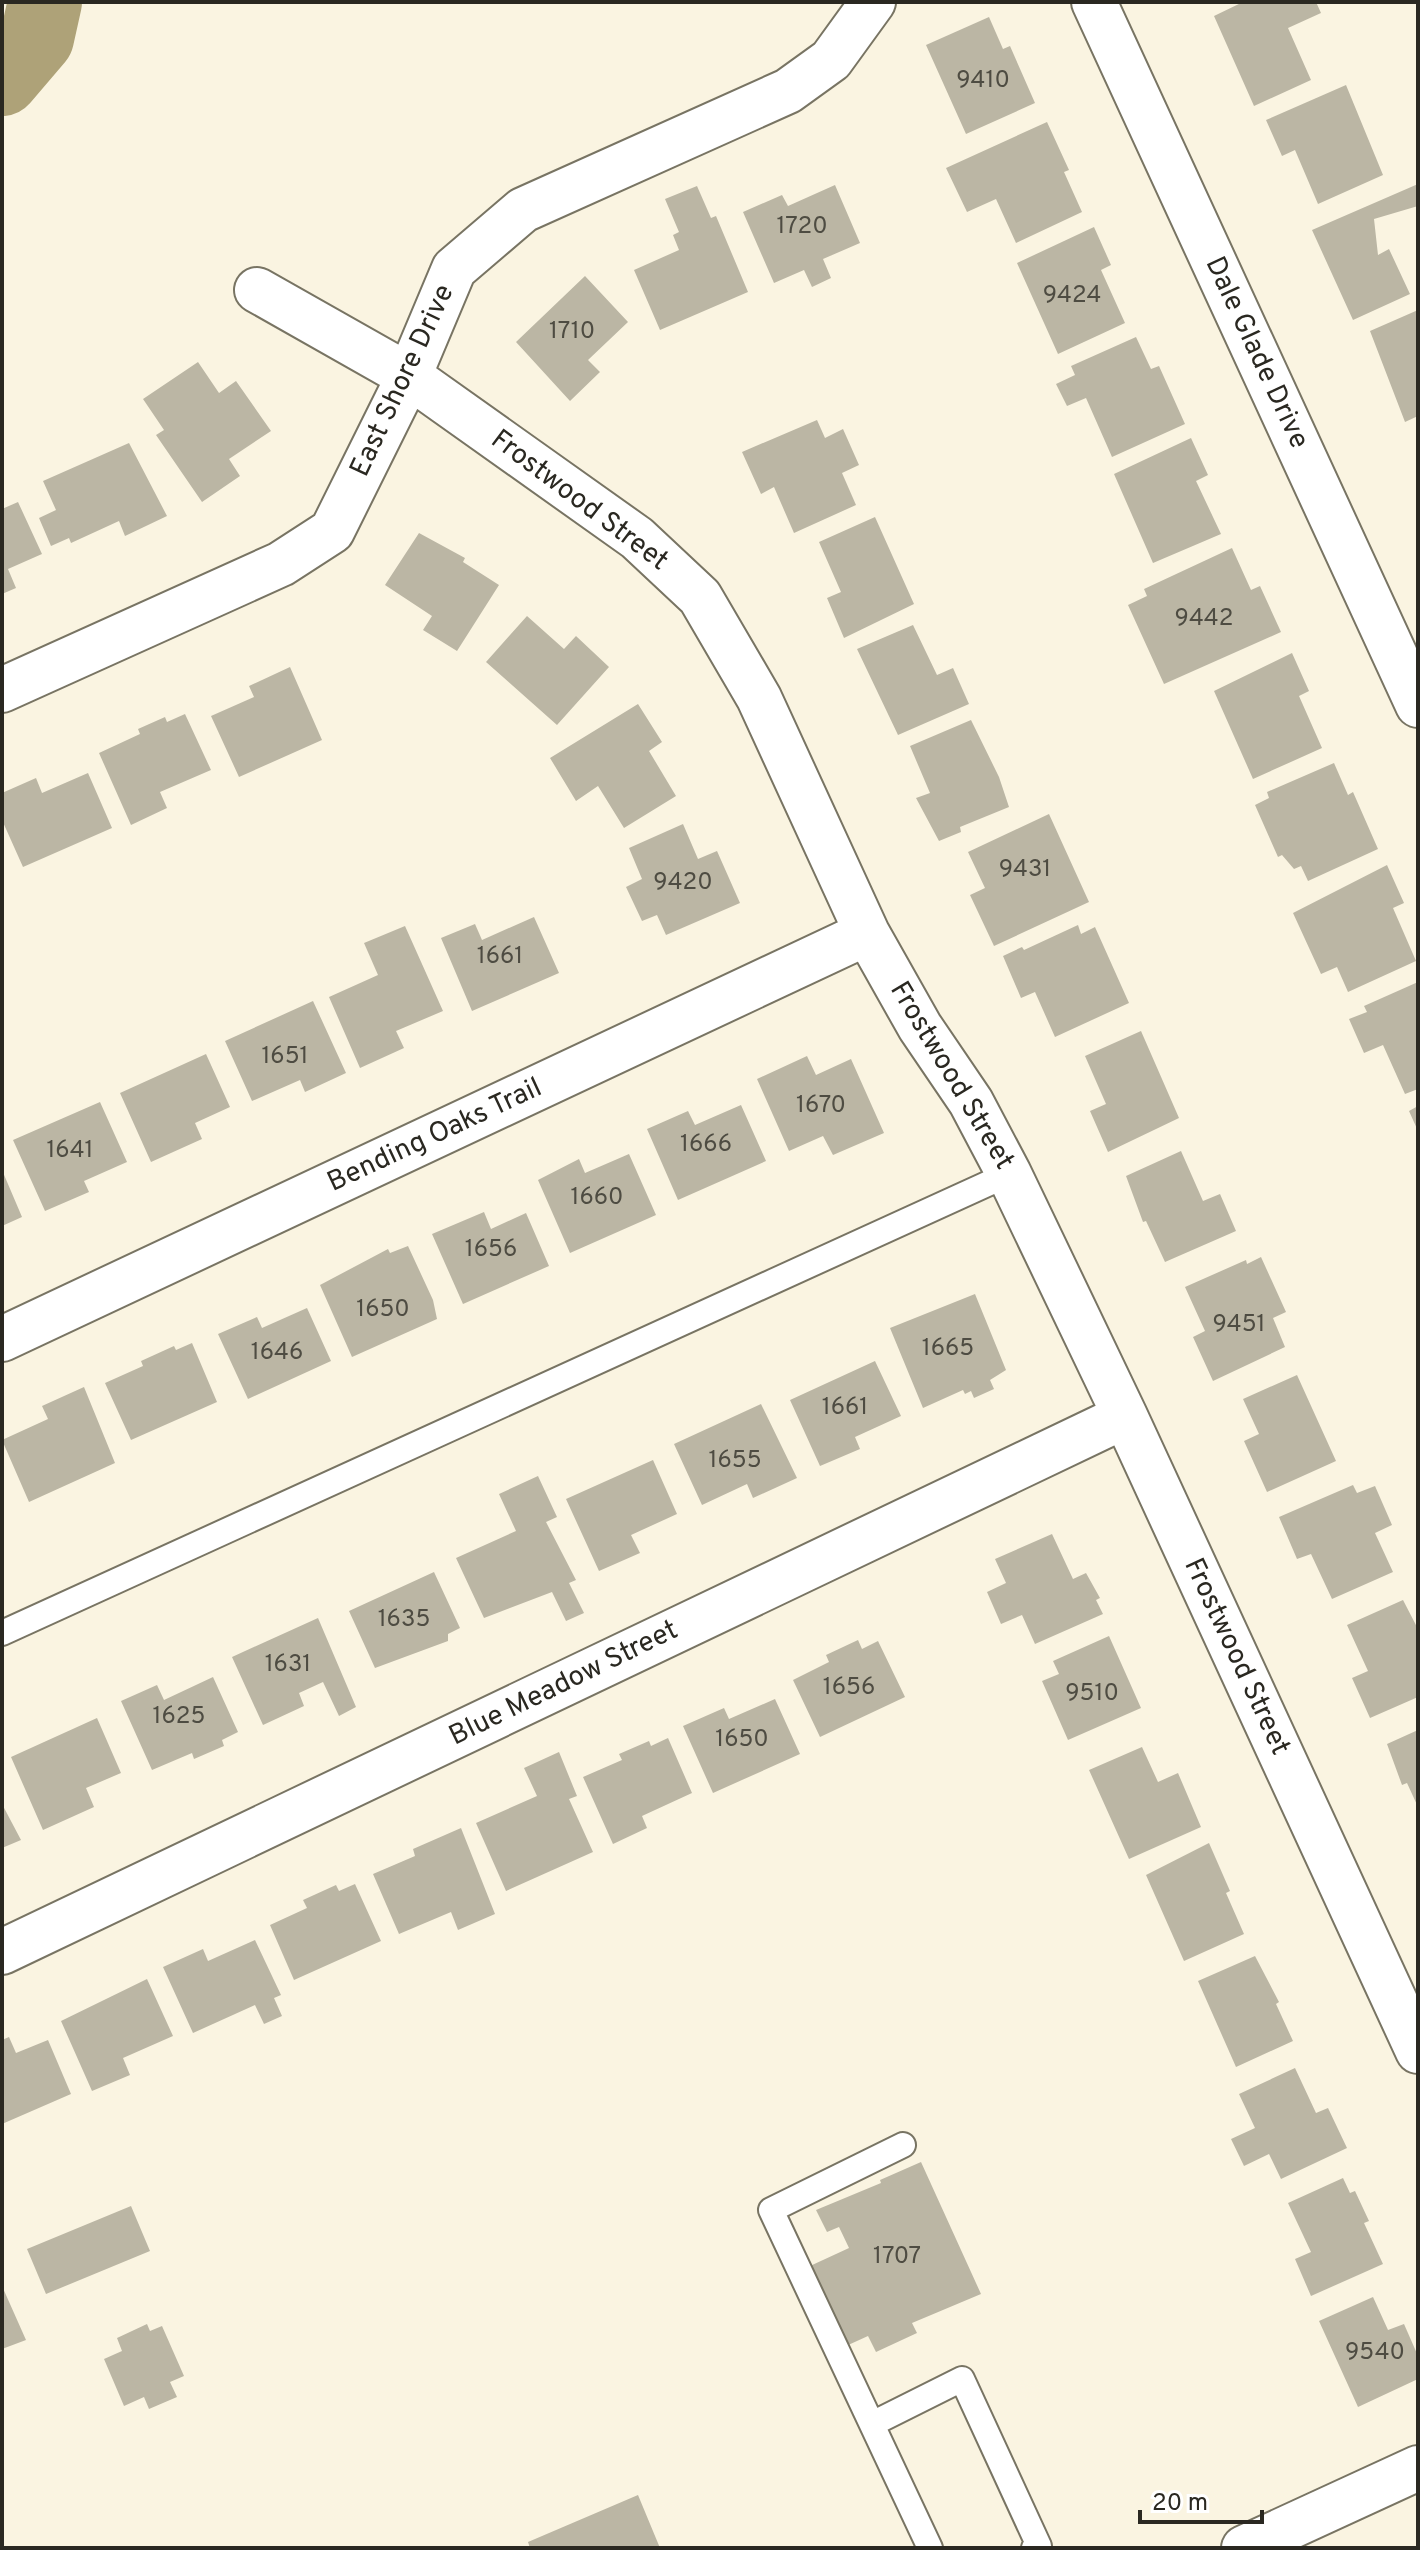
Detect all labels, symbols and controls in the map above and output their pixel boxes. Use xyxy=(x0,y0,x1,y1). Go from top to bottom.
house number: 9410 xyxy=(956,66,1010,96)
house number: 1720 xyxy=(776,212,828,242)
street label: Dale Glade Drive xyxy=(1196,251,1316,455)
street label: East Shore Drive xyxy=(343,279,463,483)
house number: 9424 xyxy=(1043,281,1101,311)
house number: 1710 xyxy=(549,317,595,347)
street label: Frostwood Street xyxy=(483,422,675,580)
house number: 9442 xyxy=(1175,604,1233,634)
house number: 9431 xyxy=(999,855,1051,885)
house number: 9420 xyxy=(653,868,713,898)
house number: 1661 xyxy=(477,942,523,972)
street label: Frostwood Street xyxy=(881,975,1021,1177)
house number: 1651 xyxy=(261,1042,309,1072)
street label: Bending Oaks Trail xyxy=(322,1071,548,1201)
house number: 1670 xyxy=(796,1091,846,1121)
house number: 1666 xyxy=(680,1130,732,1160)
house number: 1641 xyxy=(46,1136,94,1166)
house number: 1660 xyxy=(570,1183,624,1213)
house number: 1656 xyxy=(465,1235,517,1265)
house number: 1650 xyxy=(356,1295,410,1325)
house number: 9451 xyxy=(1212,1310,1266,1340)
house number: 1665 xyxy=(922,1334,974,1364)
house number: 1646 xyxy=(251,1338,303,1368)
house number: 1661 xyxy=(822,1393,868,1423)
house number: 1655 xyxy=(708,1446,762,1476)
street label: Frostwood Street xyxy=(1175,1553,1297,1761)
house number: 1635 xyxy=(378,1605,430,1635)
street label: Blue Meadow Street xyxy=(444,1613,684,1755)
house number: 1631 xyxy=(265,1650,311,1680)
house number: 1656 xyxy=(823,1673,875,1703)
house number: 9510 xyxy=(1065,1679,1119,1709)
house number: 1625 xyxy=(153,1702,205,1732)
house number: 1650 xyxy=(715,1725,769,1755)
house number: 1707 xyxy=(873,2242,921,2272)
house number: 9540 xyxy=(1345,2338,1405,2368)
scale bar xyxy=(1140,2474,1262,2524)
text: 20 m xyxy=(1152,2489,1208,2519)

